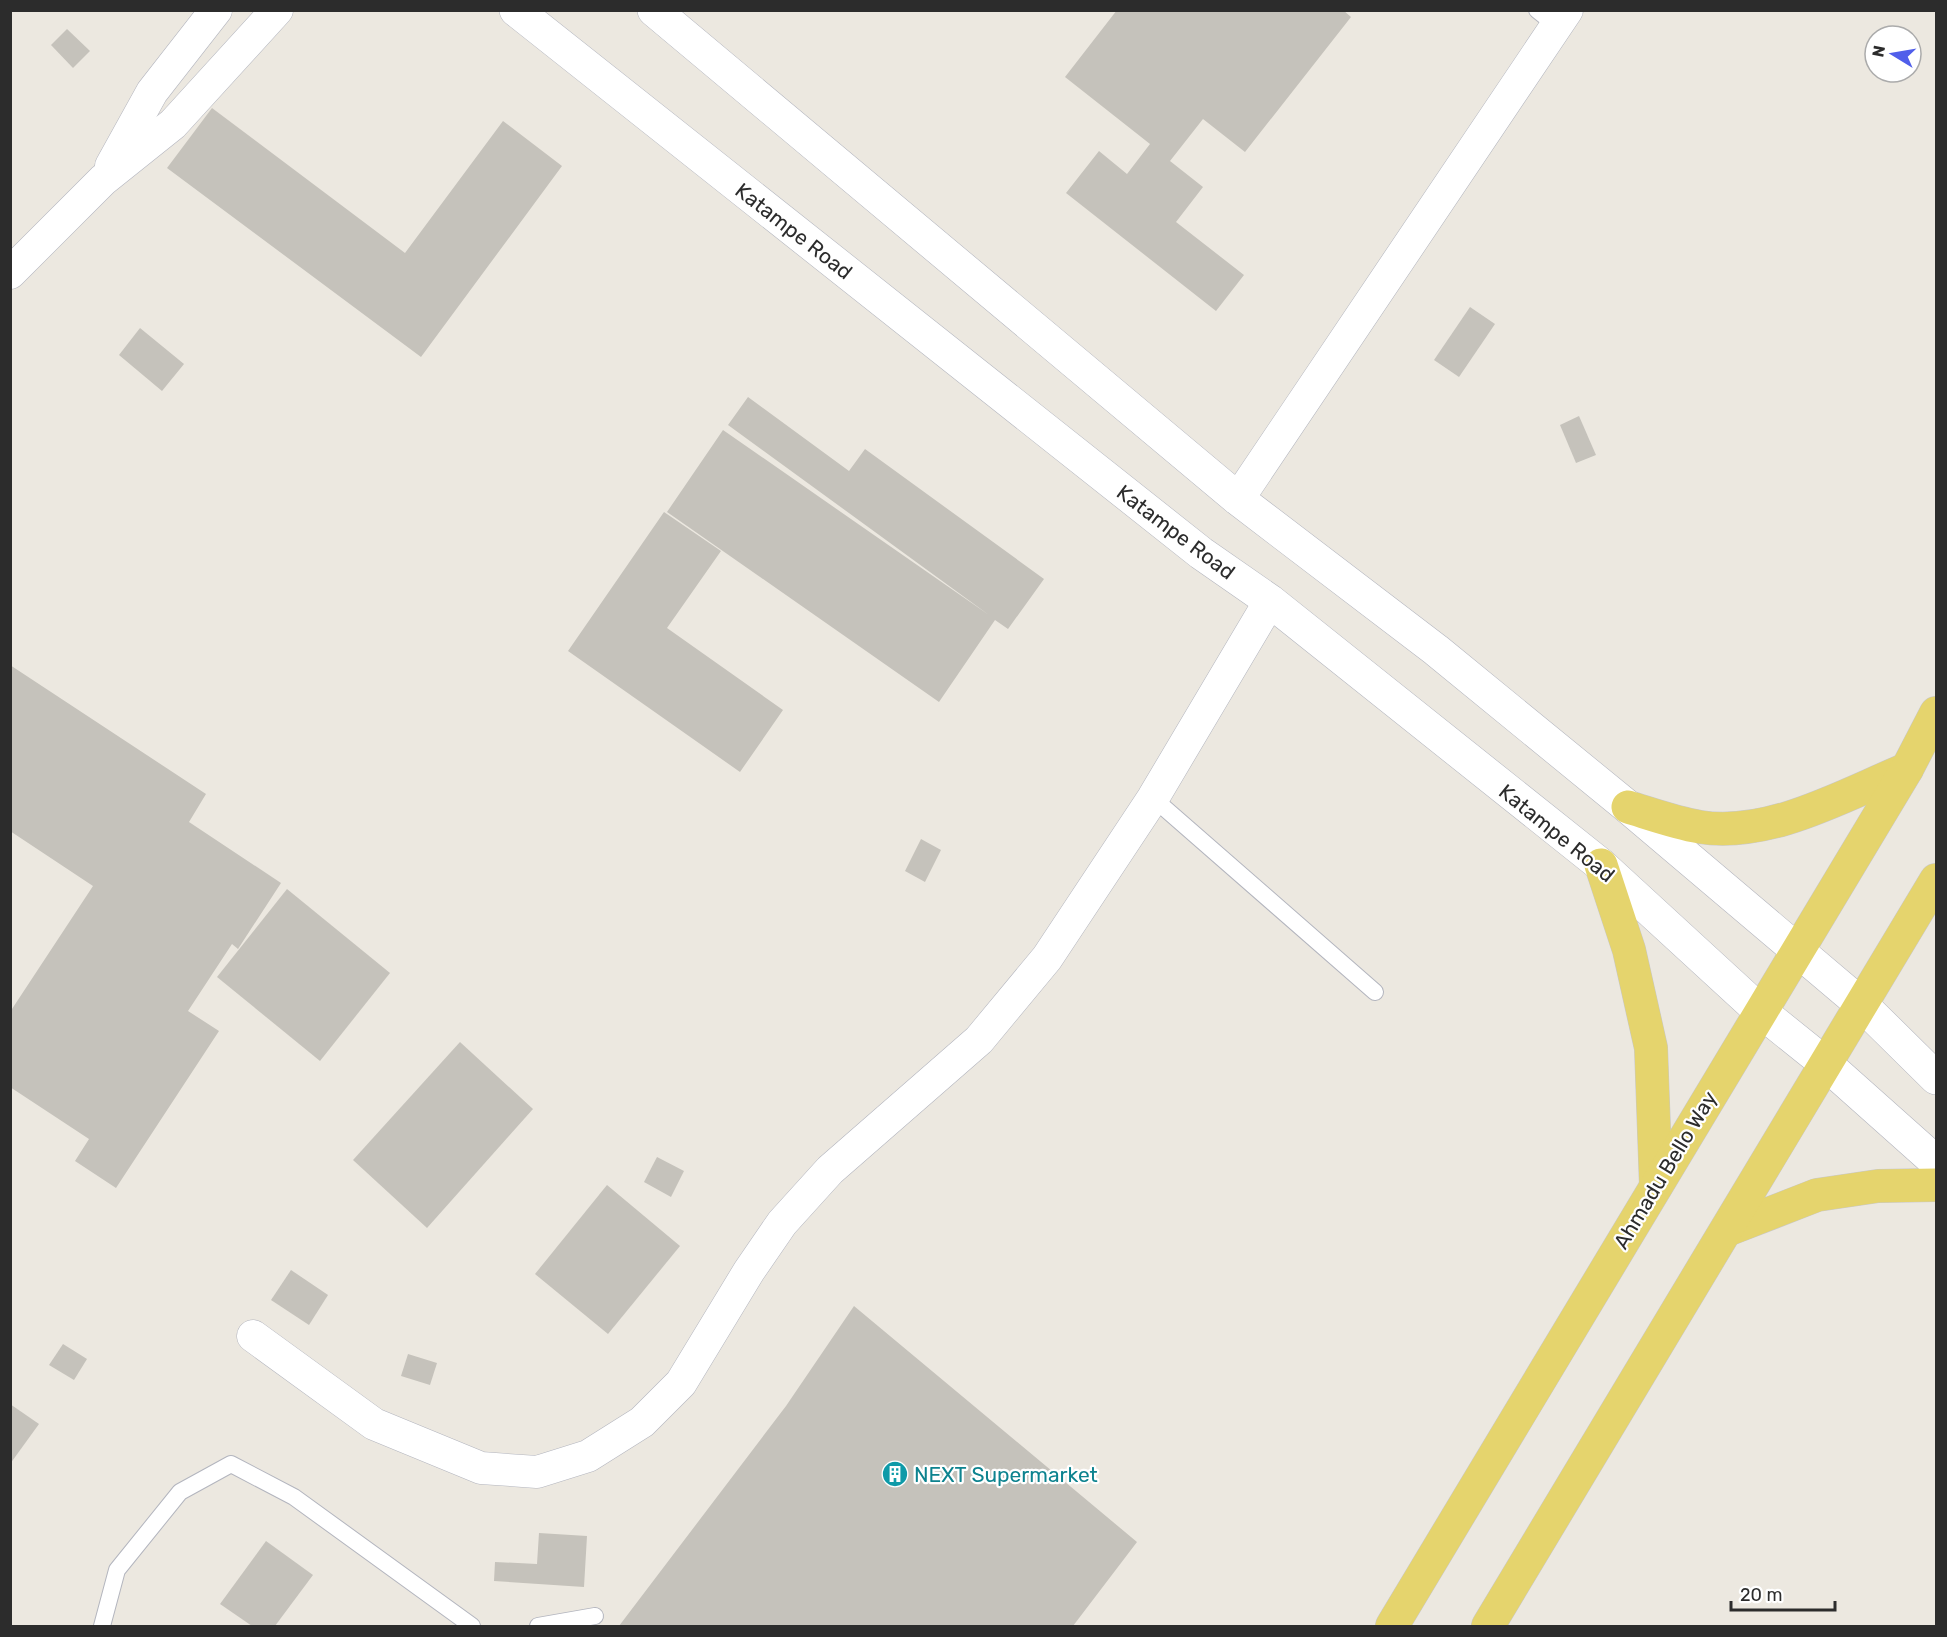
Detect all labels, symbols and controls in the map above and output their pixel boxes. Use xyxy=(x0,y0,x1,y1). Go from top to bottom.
north arrow xyxy=(1863,24,1923,84)
text: N xyxy=(1868,44,1889,59)
street label: Katampe Road xyxy=(731,178,857,284)
street label: Katampe Road xyxy=(1112,479,1240,585)
street label: Katampe Road xyxy=(1494,779,1620,887)
street label: Ahmadu Bello Way xyxy=(1608,1086,1722,1253)
building icon: NEXT Supermarket xyxy=(880,1459,910,1489)
place label: NEXT Supermarket xyxy=(914,1462,1098,1487)
scale bar xyxy=(1731,1574,1834,1612)
text: 20 m xyxy=(1740,1584,1782,1606)

